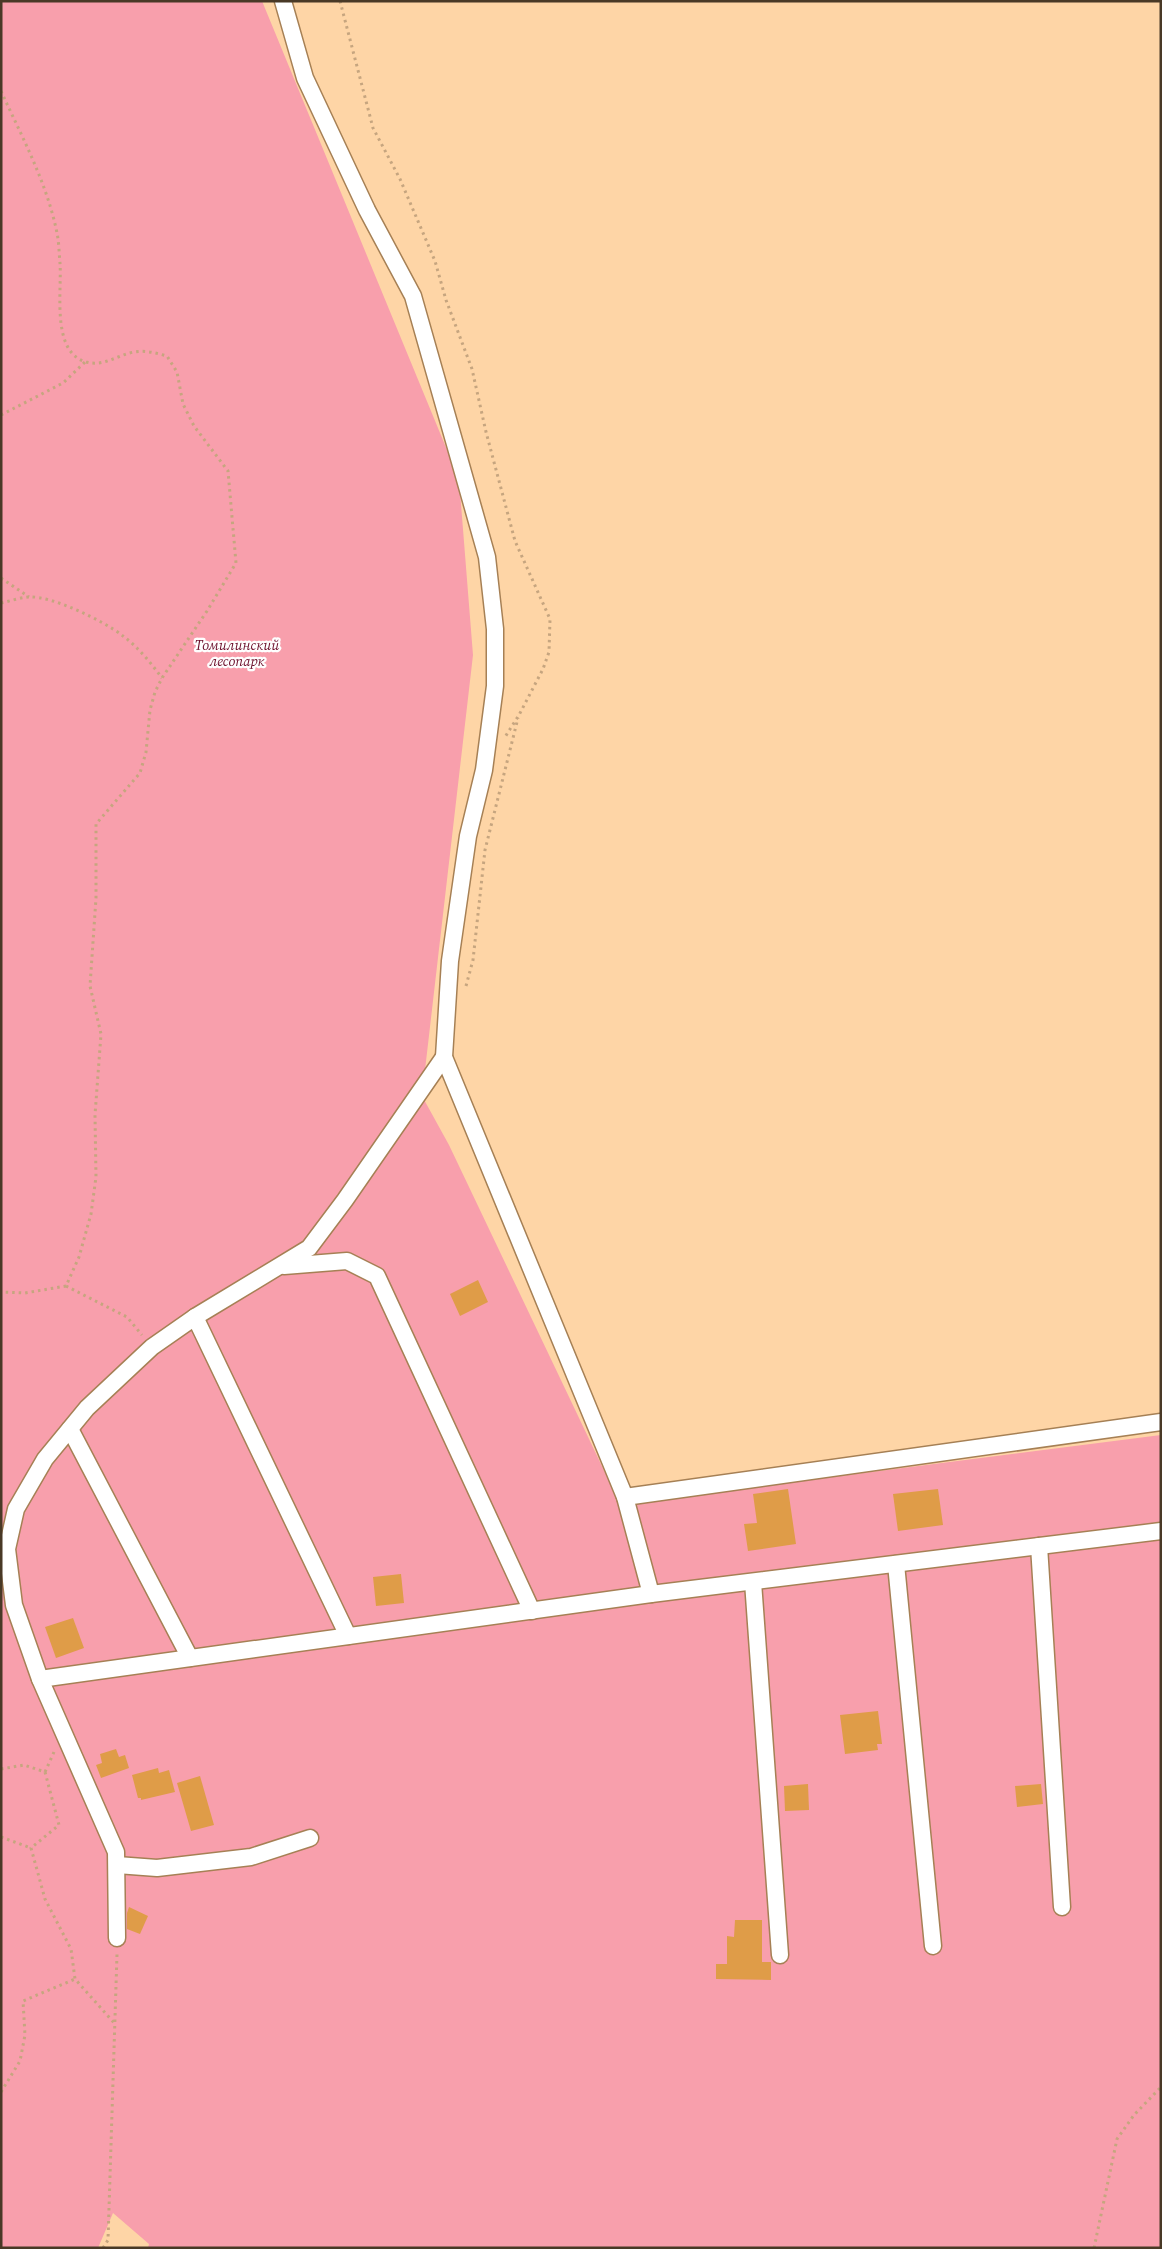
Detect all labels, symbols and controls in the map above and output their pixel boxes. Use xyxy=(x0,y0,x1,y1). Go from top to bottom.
park label: Томилинский лесопарк xyxy=(195,635,279,671)

